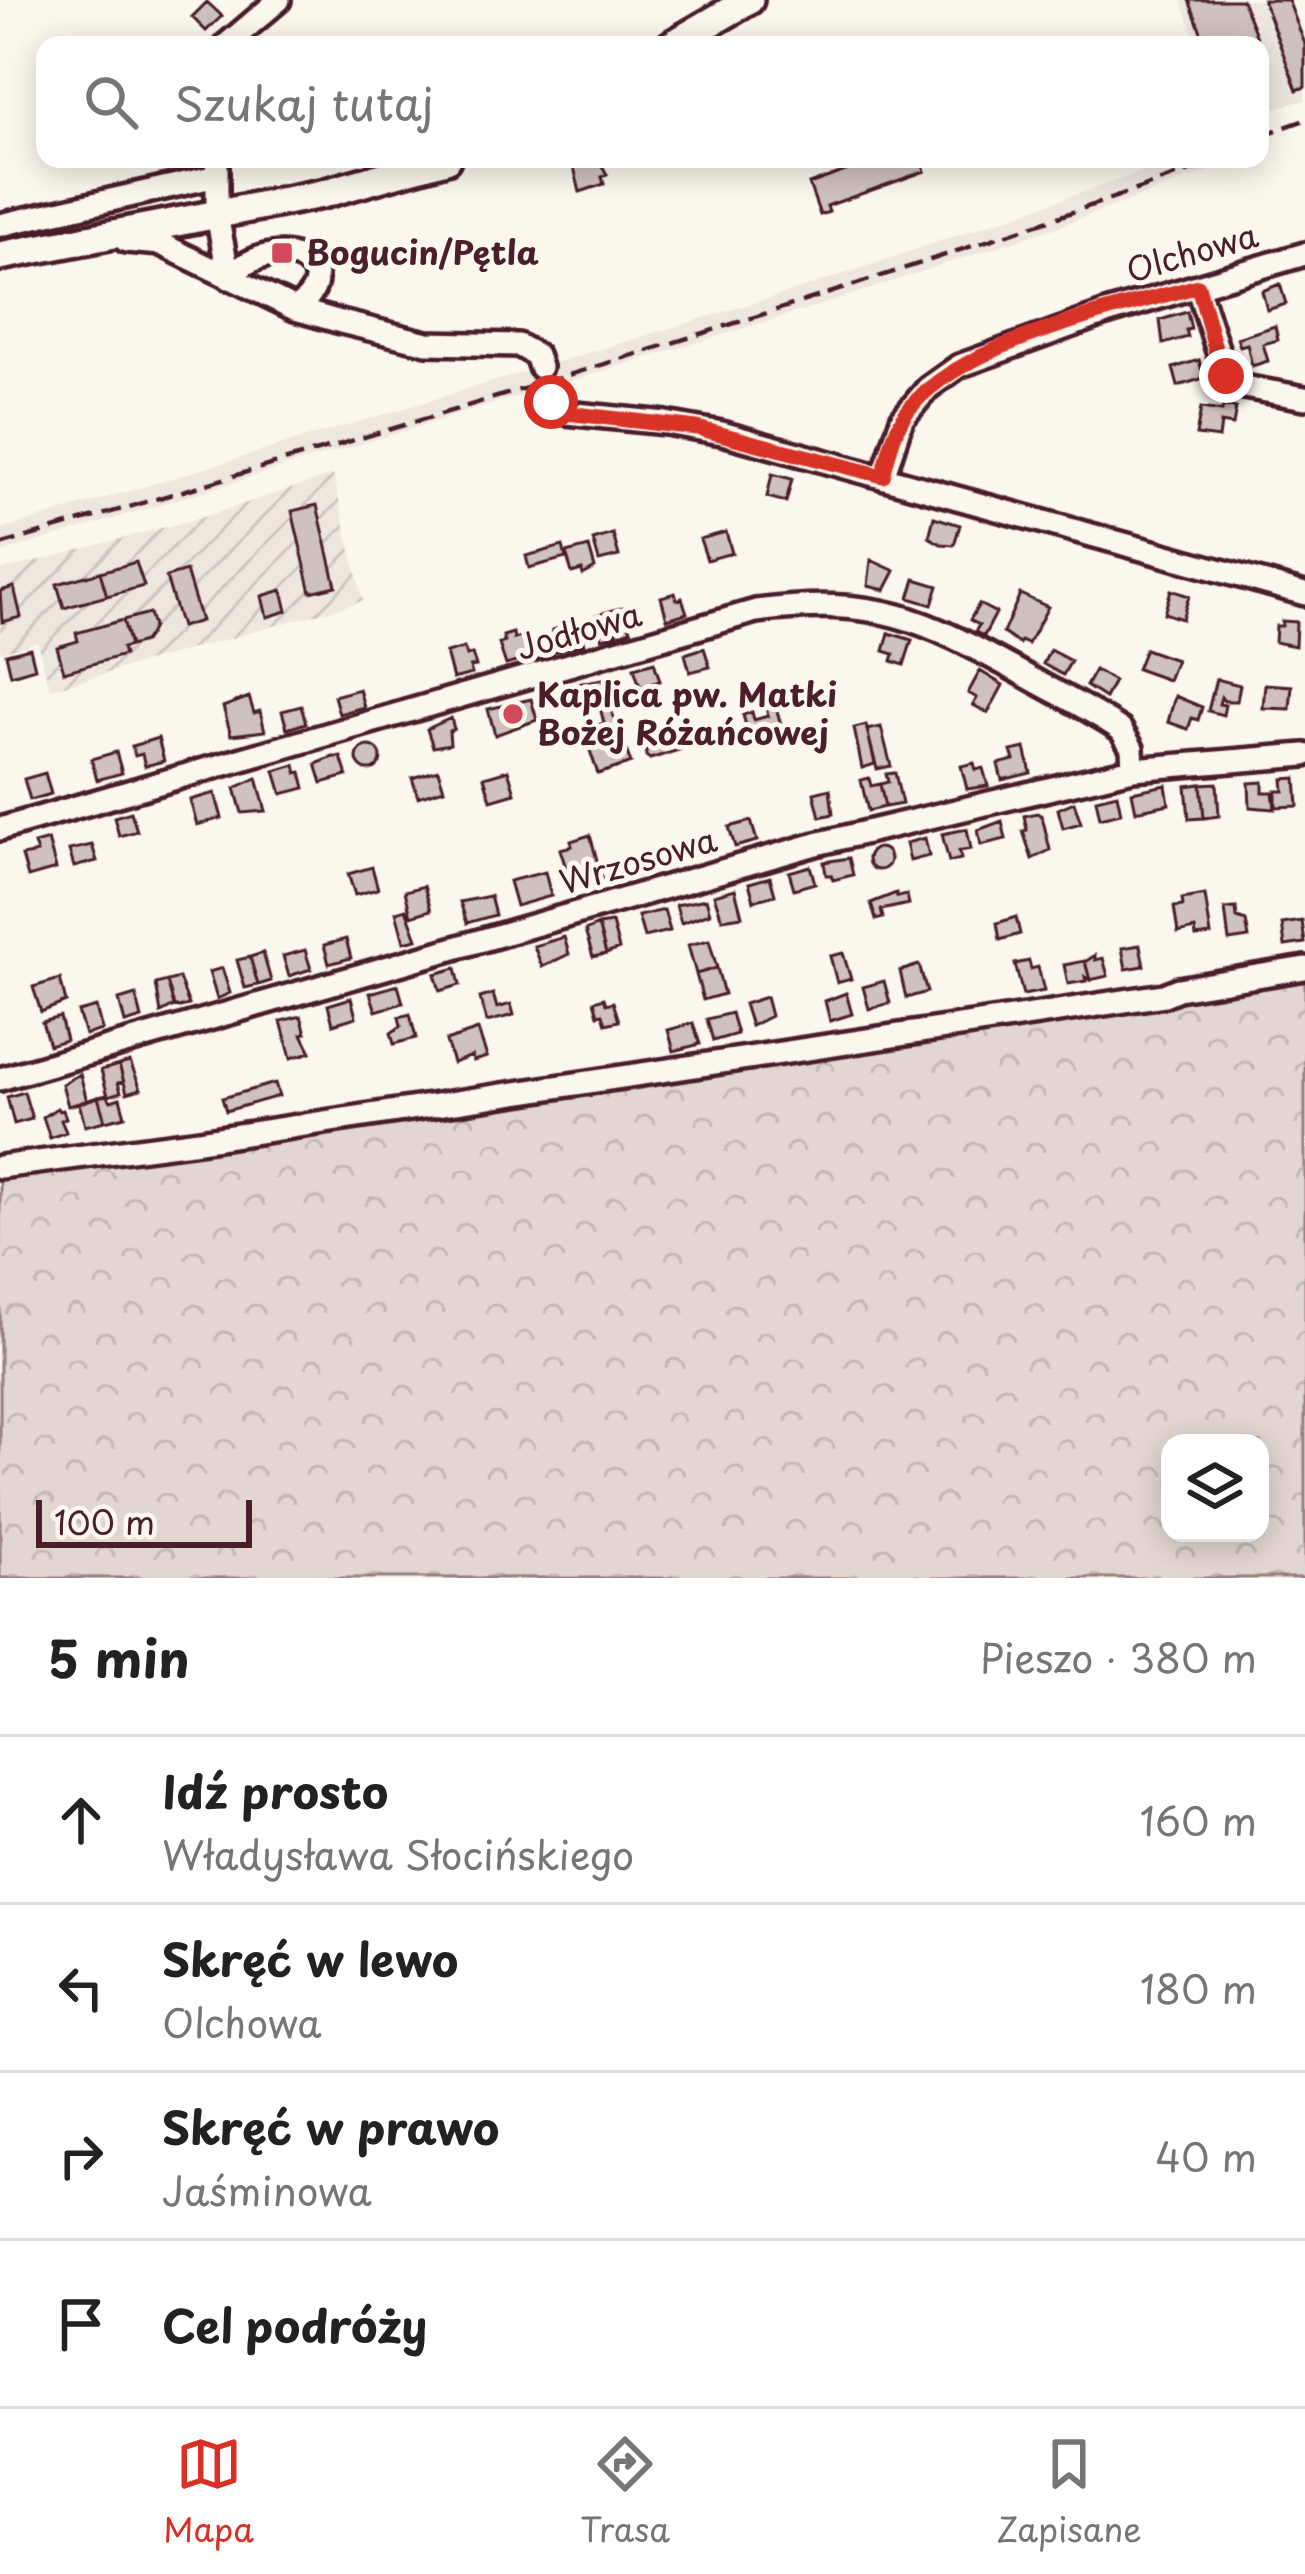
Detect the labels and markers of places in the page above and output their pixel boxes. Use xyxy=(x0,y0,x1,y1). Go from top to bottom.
place label: Bogucin/Pętla xyxy=(306,226,540,276)
marker: Bogucin/Pętla xyxy=(269,240,295,266)
place label: Kaplica pw. Matki Bożej Różańcowej xyxy=(537,668,837,756)
marker: Kaplica pw. Matki Bożej Różańcowej xyxy=(500,701,526,727)

